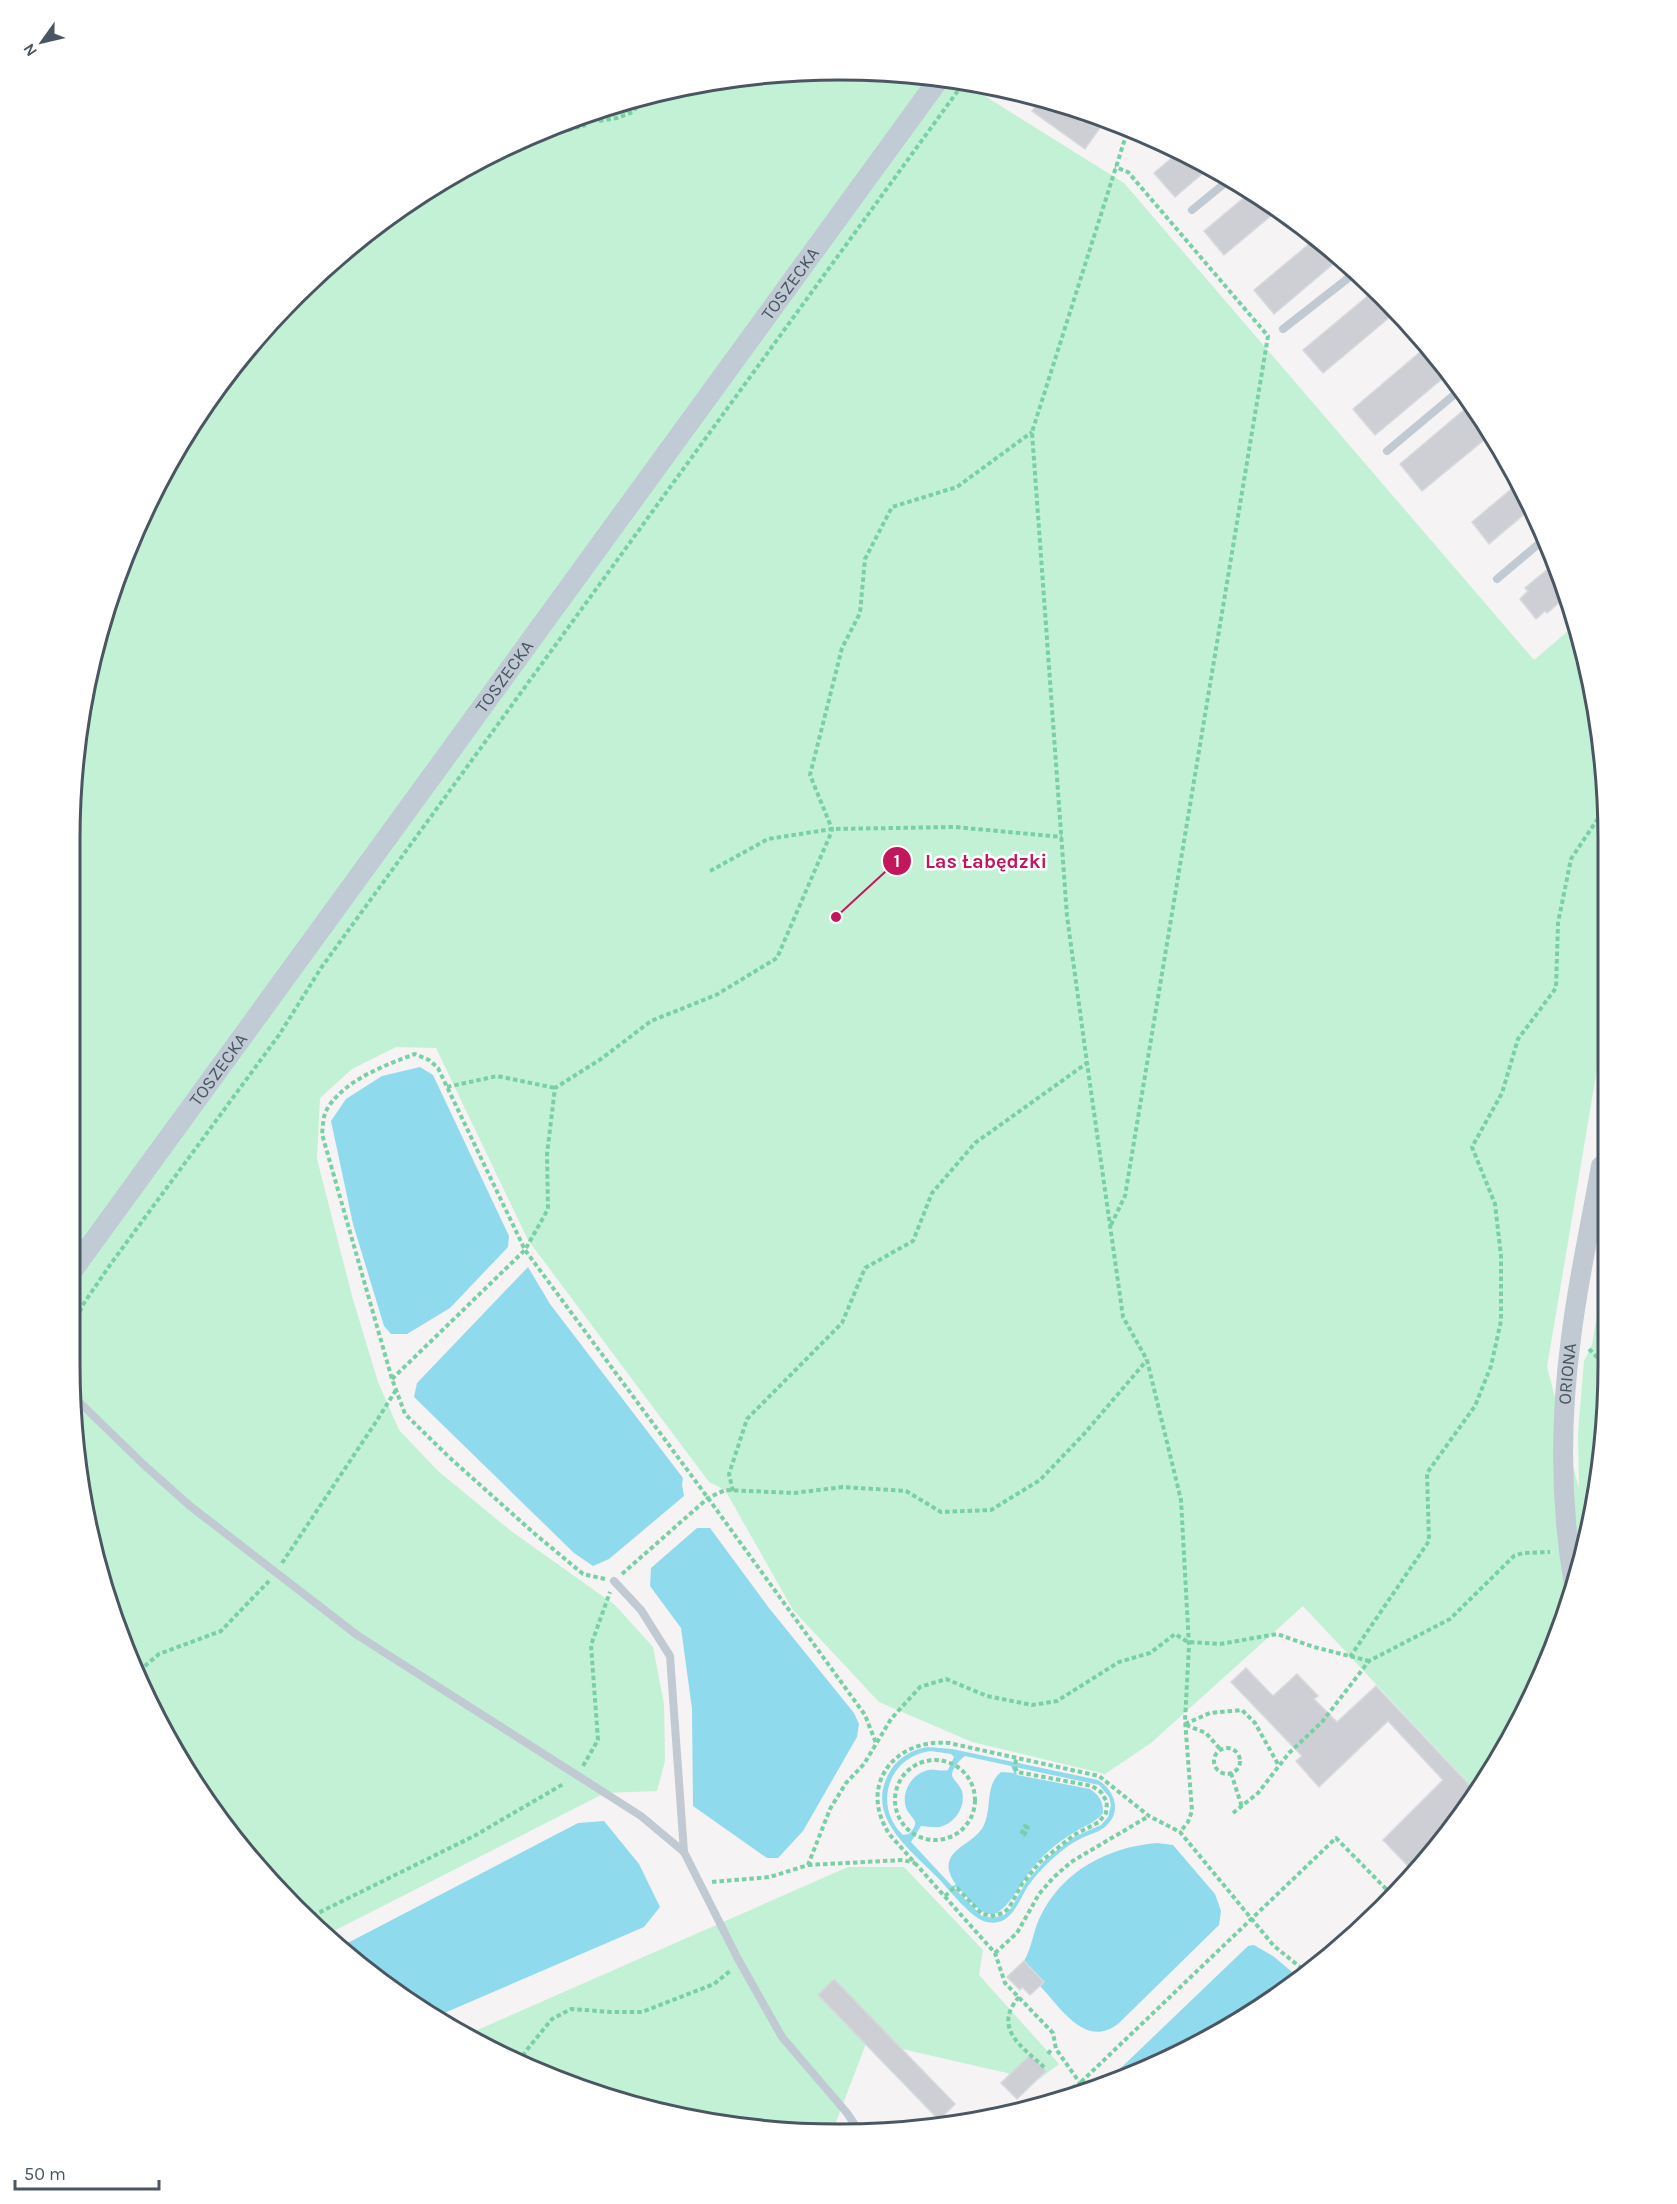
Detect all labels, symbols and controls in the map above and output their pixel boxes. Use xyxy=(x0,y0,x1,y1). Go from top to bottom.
north arrow xyxy=(12,12,72,72)
text: N xyxy=(19,40,41,60)
street label: TOSZECKA xyxy=(756,243,824,324)
street label: TOSZECKA xyxy=(471,636,538,717)
callout: Las Łabędzki xyxy=(882,842,1059,880)
text: 1 xyxy=(894,850,900,872)
text: Las Łabędzki xyxy=(925,850,1047,873)
street label: TOSZECKA xyxy=(185,1029,252,1110)
street label: ORIONA xyxy=(1554,1342,1581,1405)
scale bar xyxy=(15,2153,159,2191)
text: 50 m xyxy=(24,2163,66,2185)

